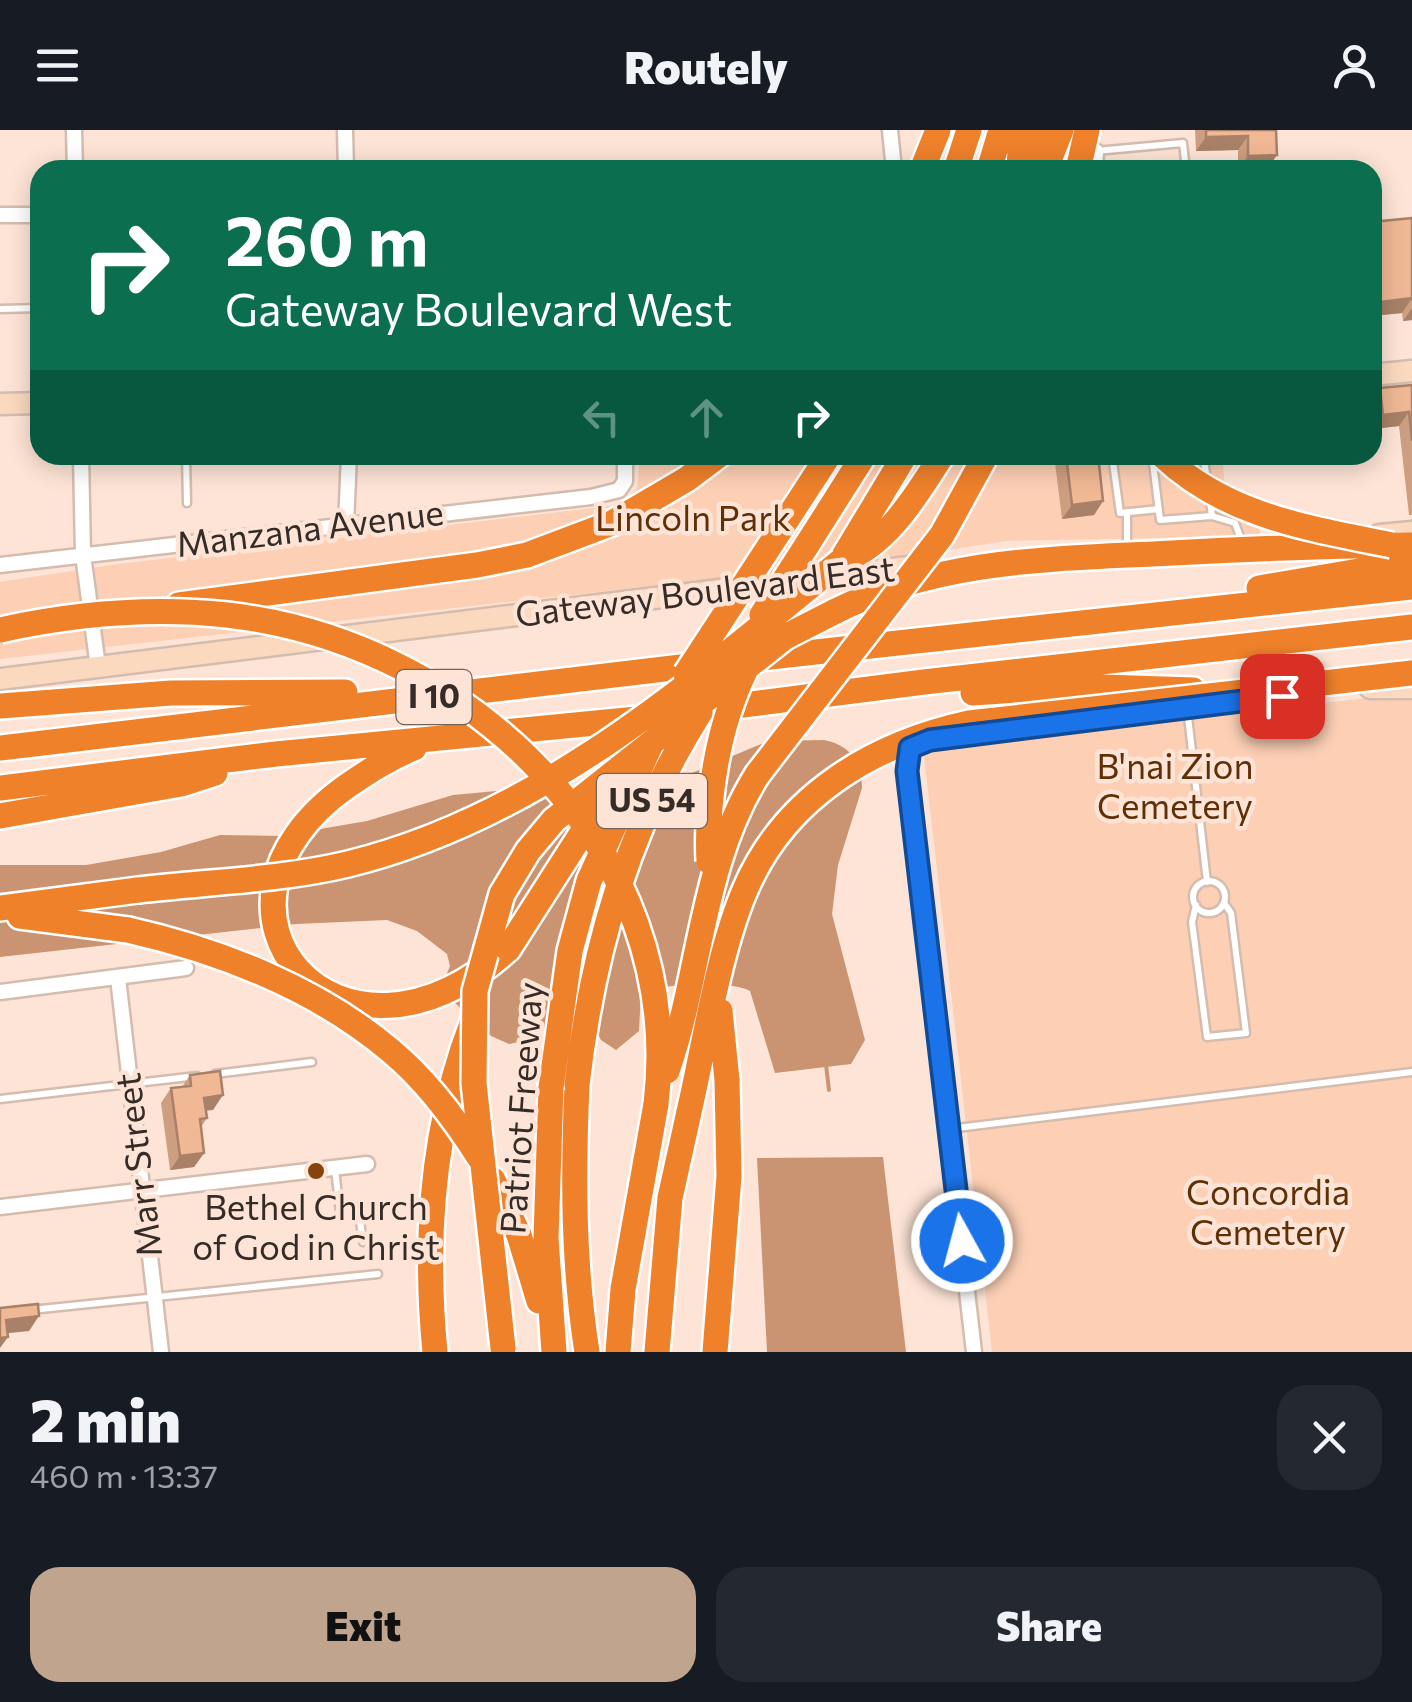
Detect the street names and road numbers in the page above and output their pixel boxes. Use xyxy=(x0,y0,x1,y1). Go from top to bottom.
street label: Manzana Avenue xyxy=(174,489,446,564)
street label: Gateway Boulevard East xyxy=(513,545,897,634)
road number: I 10 xyxy=(396,670,472,724)
road number: US 54 xyxy=(597,774,707,828)
street label: Patriot Freeway xyxy=(489,980,550,1235)
street label: Marr Street xyxy=(104,1071,169,1260)

